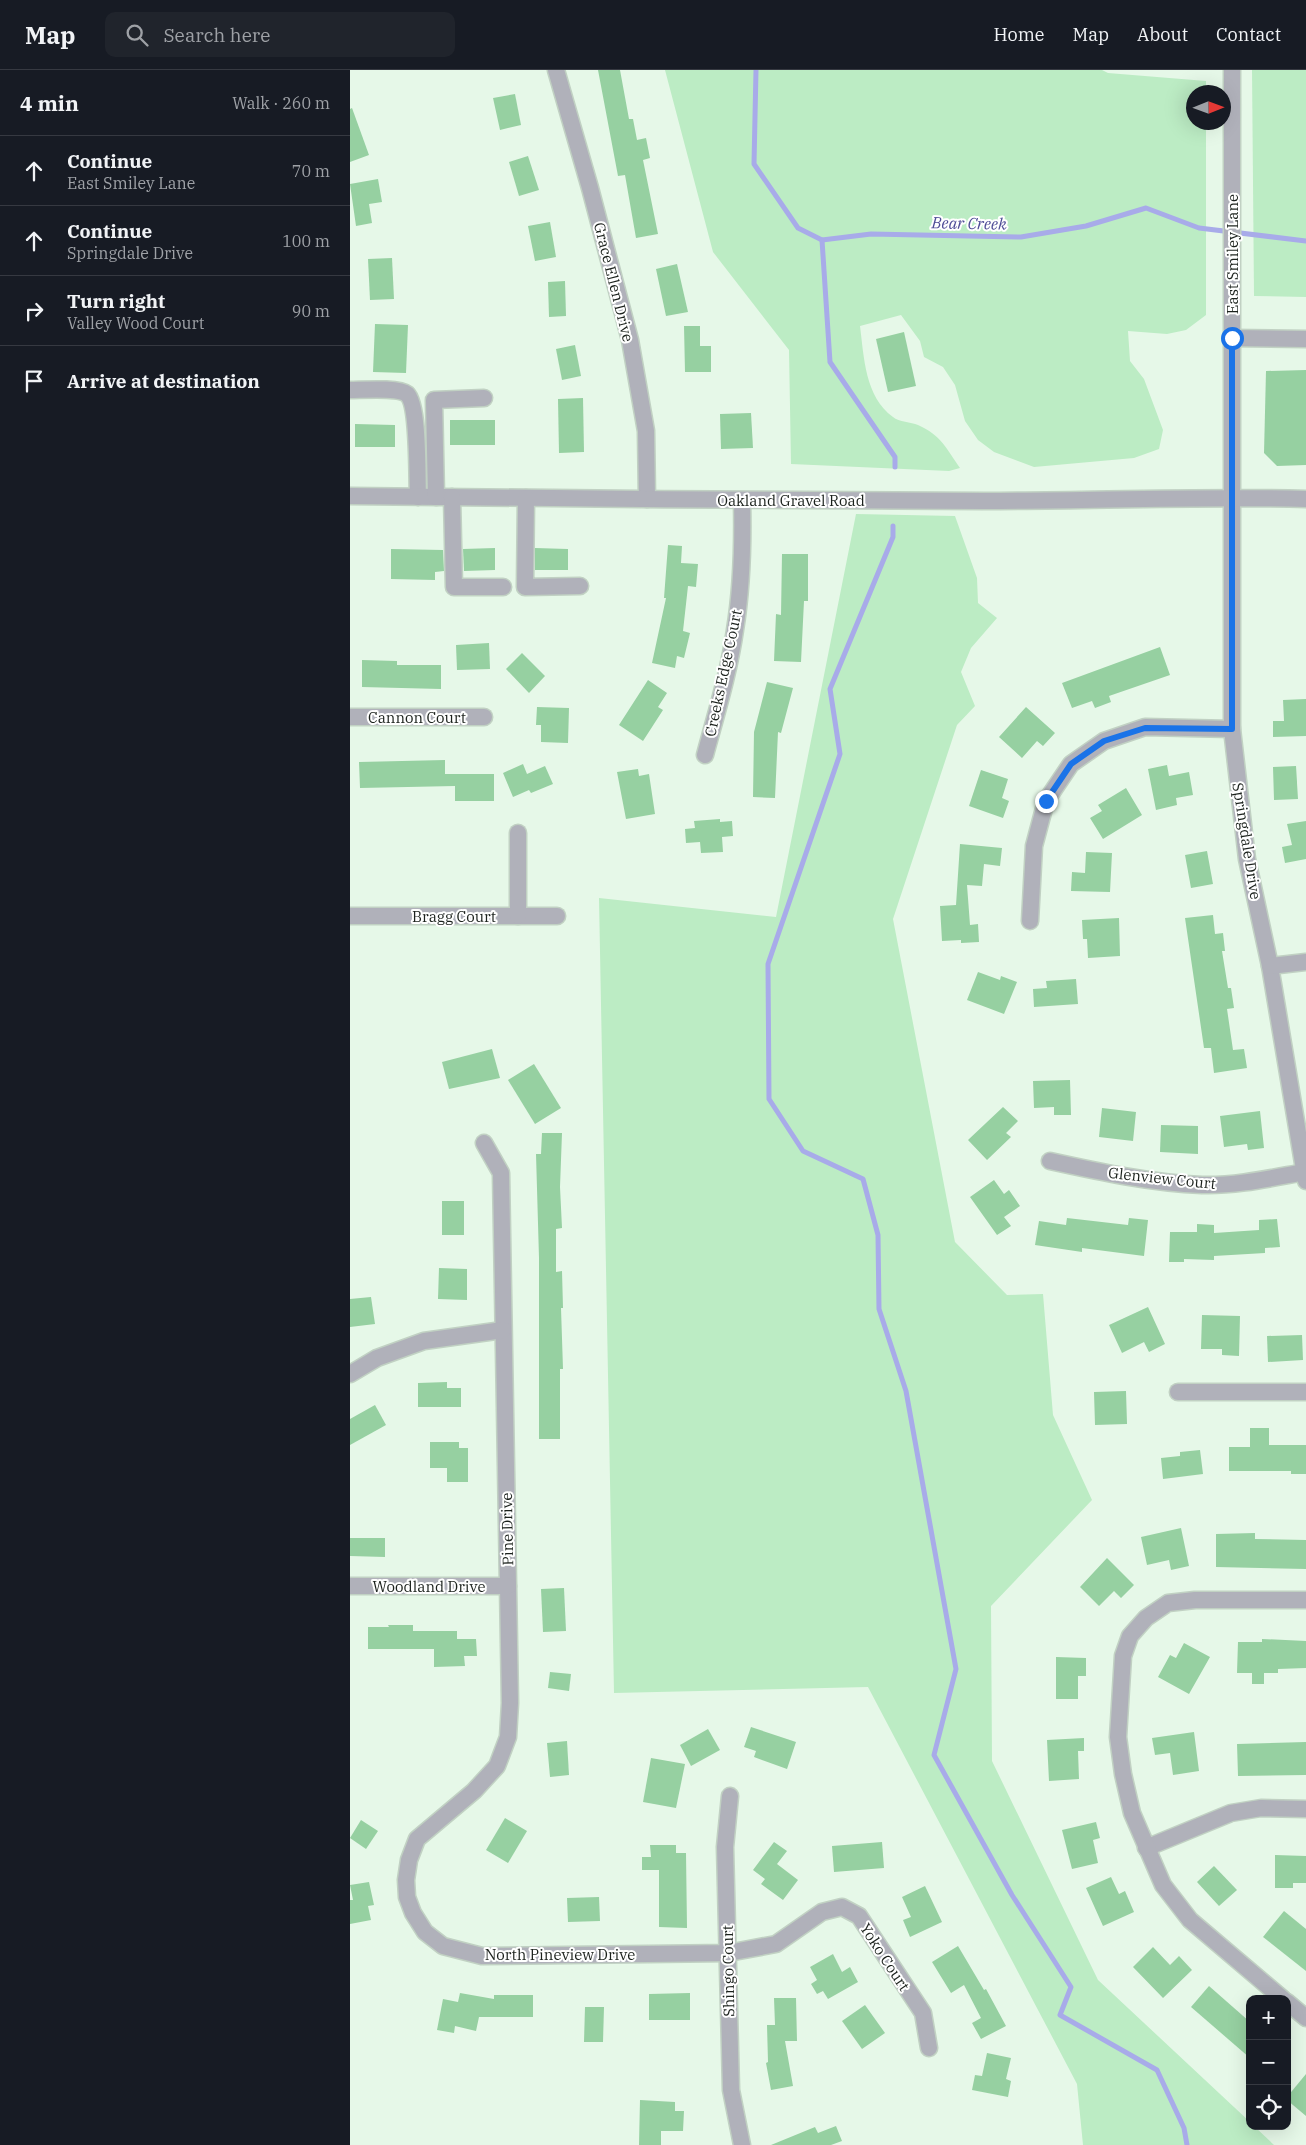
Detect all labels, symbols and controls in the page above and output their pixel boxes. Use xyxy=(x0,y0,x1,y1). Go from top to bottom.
search box xyxy=(105,12,455,57)
text: Map xyxy=(25,19,75,51)
icon: search xyxy=(123,21,151,49)
text: Search here xyxy=(163,23,270,47)
text: Home xyxy=(993,23,1045,46)
text: Map xyxy=(1073,23,1109,46)
text: About xyxy=(1137,23,1188,46)
text: Contact xyxy=(1216,23,1281,46)
north arrow xyxy=(1186,85,1231,130)
text: 4 min xyxy=(20,89,79,117)
text: Walk · 260 m xyxy=(232,93,330,113)
text: Continue xyxy=(67,149,152,173)
icon: ahead xyxy=(20,157,48,185)
text: 70 m xyxy=(292,161,330,181)
text: East Smiley Lane xyxy=(67,173,195,193)
street label: East Smiley Lane xyxy=(1223,194,1242,314)
water label: Bear Creek xyxy=(930,212,1007,234)
text: Continue xyxy=(67,219,152,243)
street label: Grace Ellen Drive xyxy=(590,220,638,344)
icon: ahead xyxy=(20,227,48,255)
text: 100 m xyxy=(282,231,330,251)
text: Springdale Drive xyxy=(67,243,193,263)
text: Turn right xyxy=(67,289,165,313)
icon: right xyxy=(20,297,48,325)
text: 90 m xyxy=(292,301,330,321)
text: Valley Wood Court xyxy=(67,313,204,333)
route start xyxy=(1221,327,1244,350)
icon: arrive xyxy=(20,367,48,395)
text: Arrive at destination xyxy=(67,369,260,393)
street label: Oakland Gravel Road xyxy=(717,491,865,510)
street label: Creeks Edge Court xyxy=(700,608,746,738)
street label: Cannon Court xyxy=(368,708,466,727)
street label: Springdale Drive xyxy=(1228,781,1266,901)
route end xyxy=(1035,790,1058,813)
street label: Bragg Court xyxy=(412,907,496,926)
street label: Glenview Court xyxy=(1107,1163,1217,1193)
street label: Pine Drive xyxy=(497,1492,517,1566)
street label: Woodland Drive xyxy=(373,1577,485,1596)
street label: Yoko Court xyxy=(856,1920,914,1994)
street label: Shingo Court xyxy=(718,1925,738,2017)
street label: North Pineview Drive xyxy=(485,1945,635,1964)
map controls xyxy=(1246,1995,1291,2130)
button: + xyxy=(1246,1995,1291,2040)
button: − xyxy=(1246,2040,1291,2085)
button: locate xyxy=(1246,2085,1291,2130)

